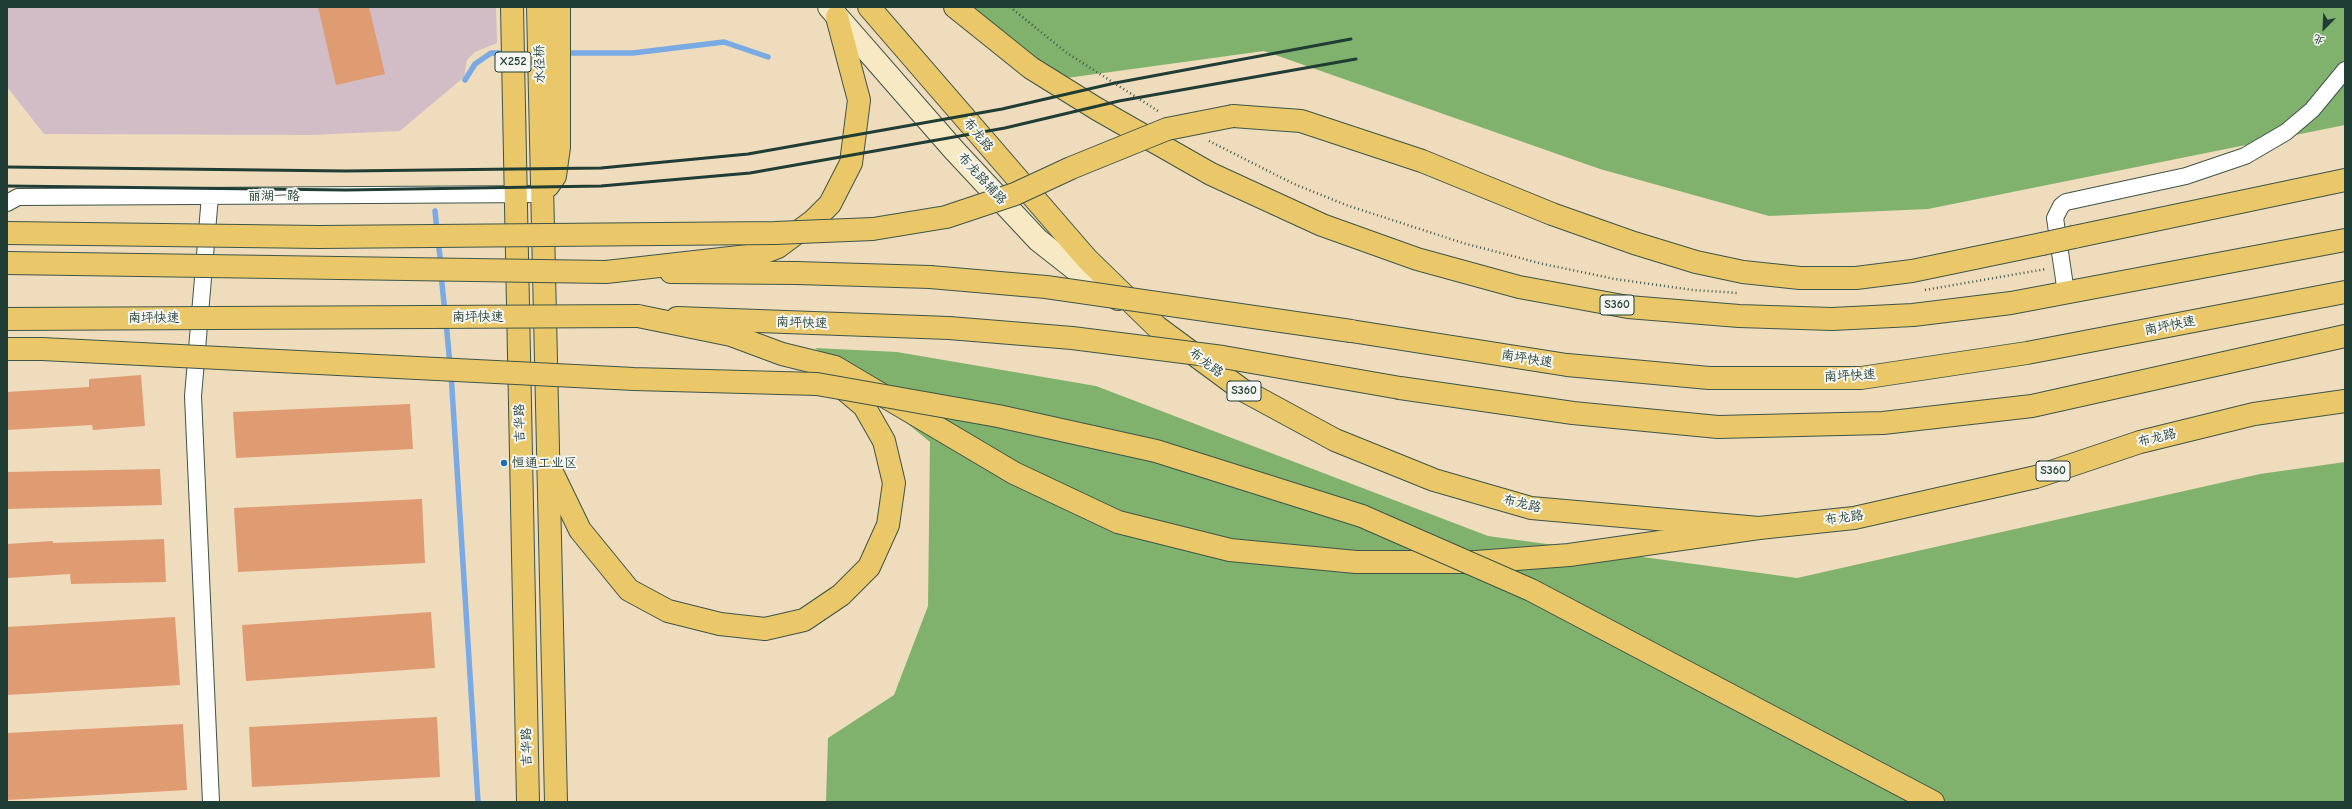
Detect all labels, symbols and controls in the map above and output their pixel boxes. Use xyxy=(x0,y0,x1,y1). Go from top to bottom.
north arrow xyxy=(2304,8,2344,48)
text: 北 xyxy=(2311,31,2327,48)
street label: 水径桥 xyxy=(532,44,548,84)
road number: X252 xyxy=(495,52,531,72)
street label: 布龙路 xyxy=(959,115,997,155)
street label: 布龙路辅路 xyxy=(954,150,1010,208)
street label: 丽湖一路 xyxy=(248,188,300,204)
road number: S360 xyxy=(1600,295,1634,315)
street label: 南坪快速 xyxy=(452,309,504,325)
street label: 南坪快速 xyxy=(128,310,180,326)
street label: 南坪快速 xyxy=(2143,313,2197,339)
street label: 南坪快速 xyxy=(776,314,828,332)
street label: 布龙路 xyxy=(1186,345,1226,381)
street label: 南坪快速 xyxy=(1500,347,1554,371)
street label: 南坪快速 xyxy=(1824,367,1876,385)
road number: S360 xyxy=(1227,381,1261,401)
street label: 吉华路 xyxy=(512,403,528,443)
street label: 布龙路 xyxy=(2136,426,2178,450)
place label: 恒通工业区 xyxy=(512,455,577,471)
marker: 恒通工业区 xyxy=(499,458,509,468)
road number: S360 xyxy=(2036,461,2070,481)
street label: 布龙路 xyxy=(1501,492,1543,516)
street label: 布龙路 xyxy=(1824,508,1864,528)
street label: 吉华路 xyxy=(519,727,535,767)

